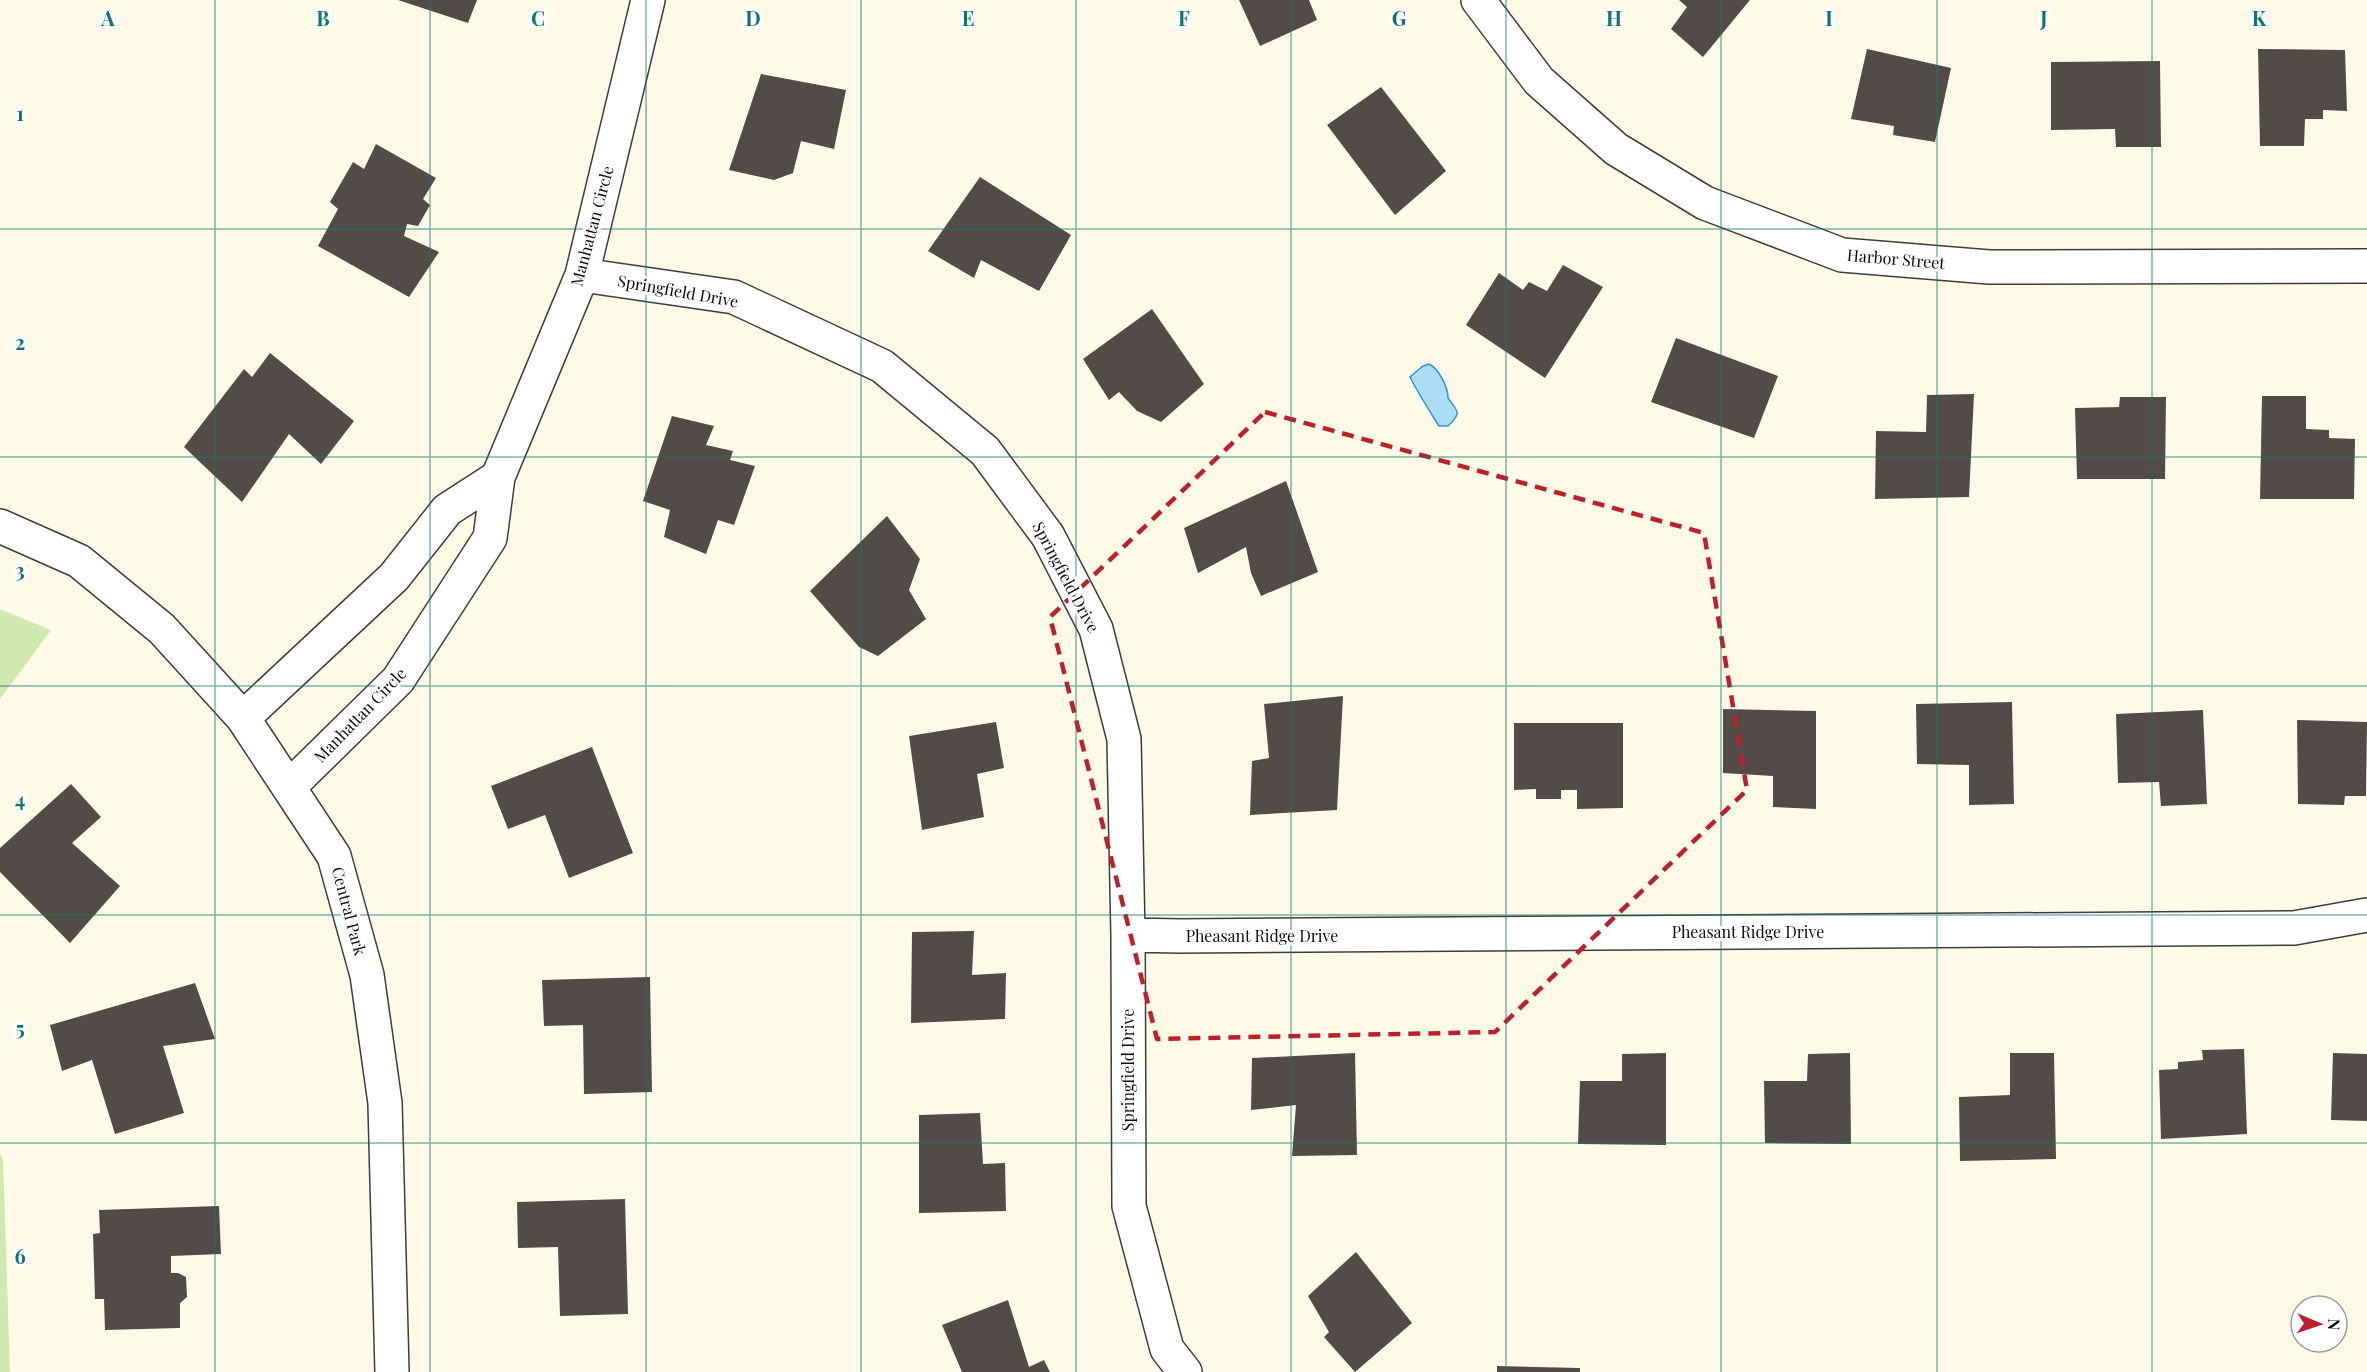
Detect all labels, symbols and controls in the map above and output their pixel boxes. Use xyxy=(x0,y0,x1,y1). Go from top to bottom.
text: A xyxy=(100,4,115,31)
text: B xyxy=(316,4,330,31)
text: C xyxy=(531,4,545,31)
text: D xyxy=(745,4,761,31)
text: E xyxy=(962,4,974,31)
text: F xyxy=(1178,4,1190,31)
text: G xyxy=(1392,4,1407,31)
text: H xyxy=(1606,4,1622,31)
text: I xyxy=(1825,4,1833,31)
text: J xyxy=(2039,4,2048,31)
text: K xyxy=(2252,4,2267,31)
text: 1 xyxy=(16,99,24,126)
street label: Manhattan Circle xyxy=(565,163,618,288)
street label: Harbor Street xyxy=(1846,244,1946,273)
street label: Springfield Drive xyxy=(616,270,740,311)
text: 2 xyxy=(15,328,25,355)
street label: Springfield Drive xyxy=(1028,518,1104,636)
text: 3 xyxy=(15,556,25,583)
street label: Manhattan Circle xyxy=(309,663,410,766)
text: 4 xyxy=(15,785,25,812)
street label: Central Park xyxy=(328,864,371,958)
street label: Pheasant Ridge Drive xyxy=(1672,921,1824,942)
street label: Pheasant Ridge Drive xyxy=(1186,925,1338,946)
street label: Springfield Drive xyxy=(1117,1009,1138,1131)
text: 5 xyxy=(15,1014,25,1041)
text: 6 xyxy=(14,1242,26,1269)
north arrow xyxy=(2289,1294,2349,1354)
text: N xyxy=(2324,1318,2345,1331)

